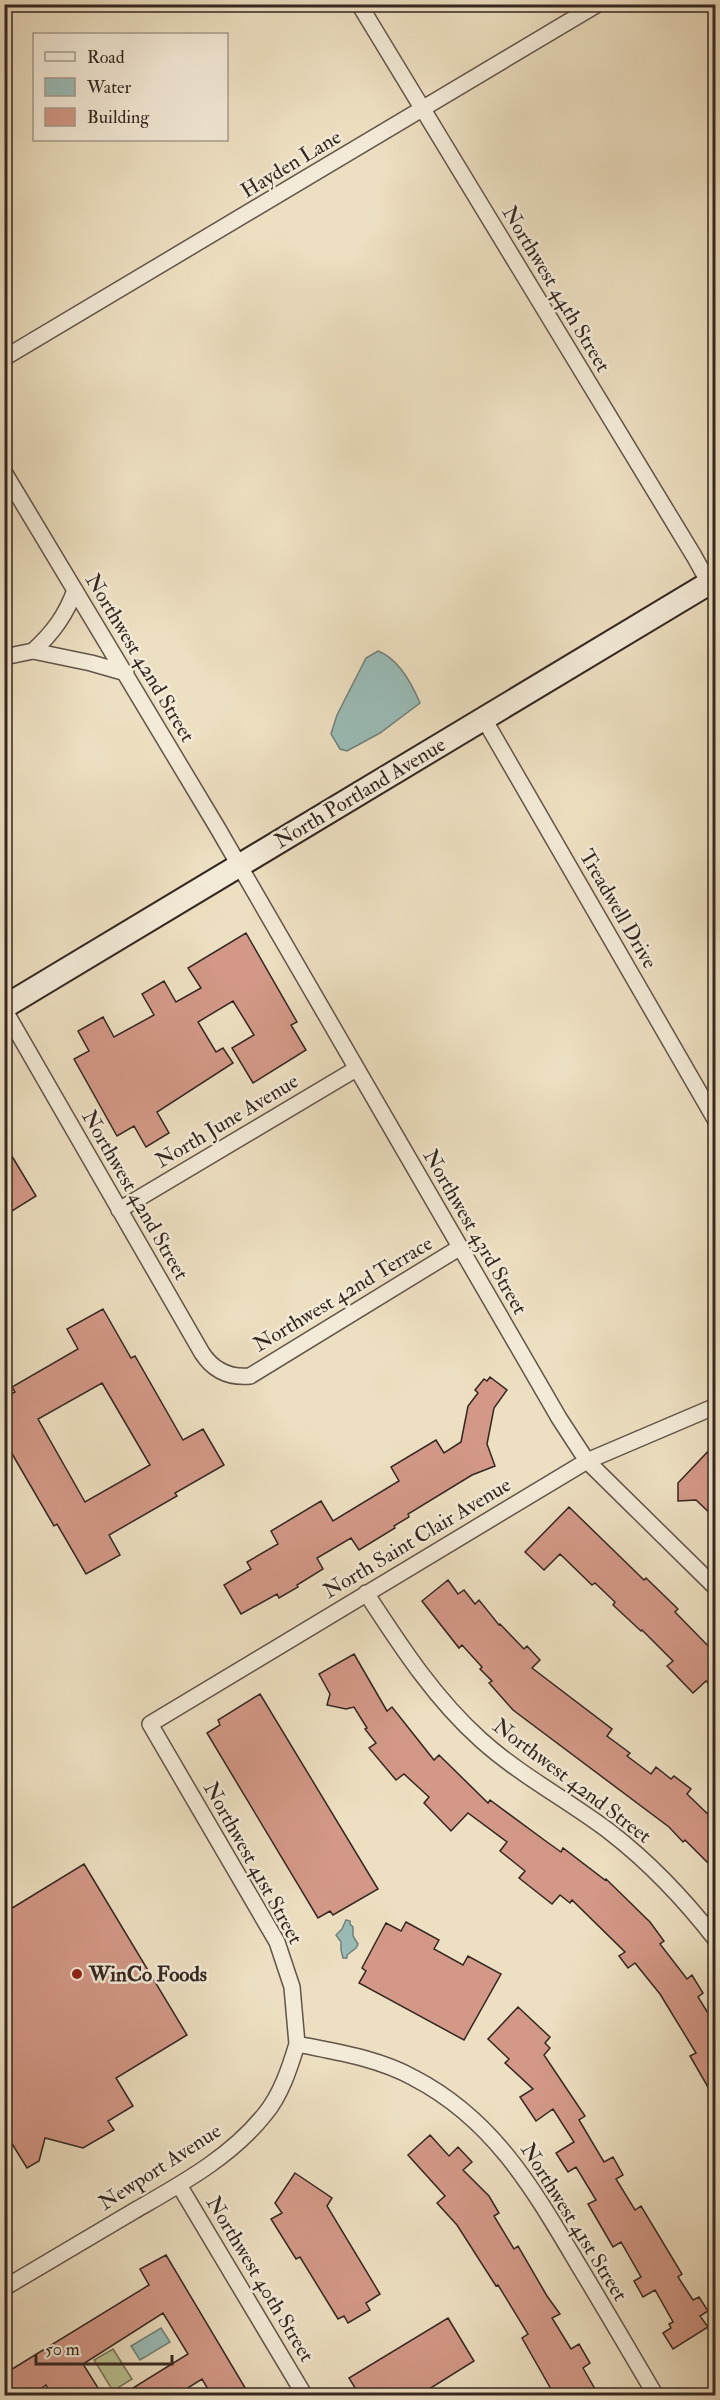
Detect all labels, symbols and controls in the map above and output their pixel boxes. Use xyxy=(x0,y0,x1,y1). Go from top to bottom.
legend xyxy=(33,33,228,141)
text: Road xyxy=(87,46,125,69)
text: Water xyxy=(86,76,131,99)
text: Building xyxy=(87,106,150,129)
street label: Hayden Lane xyxy=(236,123,346,205)
street label: Northwest 44th Street xyxy=(496,201,616,377)
street label: Northwest 42nd Street xyxy=(79,569,201,747)
street label: North Portland Avenue xyxy=(269,731,451,855)
street label: Treadwell Drive xyxy=(573,844,663,974)
street label: North June Avenue xyxy=(151,1068,304,1174)
street label: Northwest 42nd Street xyxy=(75,1105,195,1285)
street label: Northwest 43rd Street xyxy=(417,1145,533,1320)
street label: Northwest 42nd Terrace xyxy=(248,1230,438,1358)
street label: North Saint Clair Avenue xyxy=(318,1471,516,1605)
street label: Northwest 42nd Street xyxy=(487,1712,657,1850)
street label: Northwest 41st Street xyxy=(197,1777,309,1949)
place label: WinCo Foods xyxy=(88,1961,207,1988)
marker: WinCo Foods xyxy=(70,1967,84,1981)
street label: Newport Avenue xyxy=(94,2117,227,2217)
street label: Northwest 41st Street xyxy=(514,2138,634,2306)
street label: Northwest 40th Street xyxy=(200,2191,320,2367)
scale bar xyxy=(36,2328,172,2366)
text: 50 m xyxy=(45,2338,80,2361)

